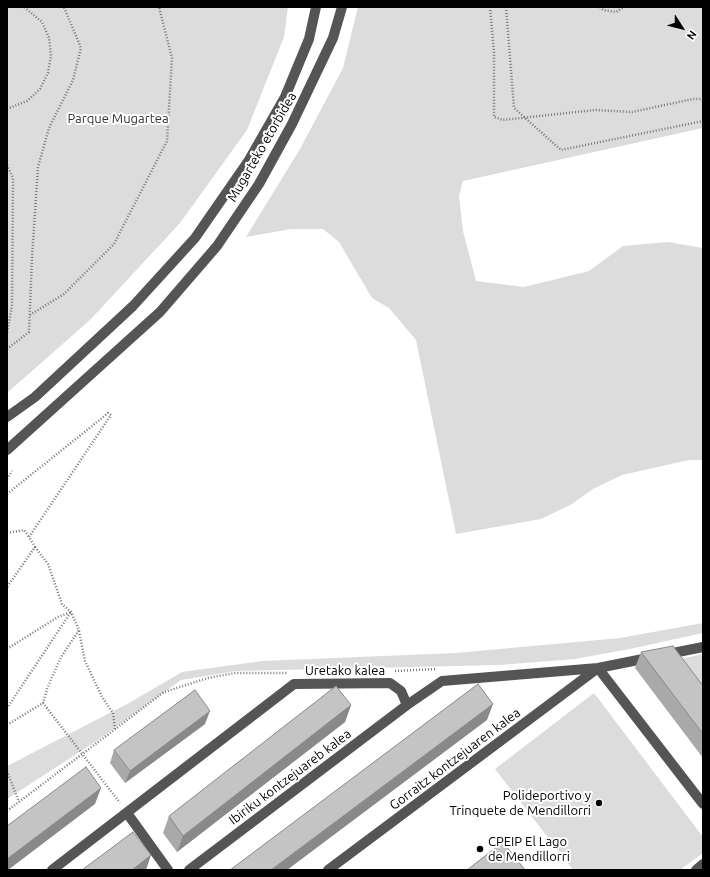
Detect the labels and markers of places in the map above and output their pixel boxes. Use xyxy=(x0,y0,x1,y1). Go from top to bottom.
place label: Polideportivo y Trinquete de Mendillorri xyxy=(449,788,591,819)
marker: Polideportivo y Trinquete de Mendillorri xyxy=(594,798,604,808)
place label: CPEIP El Lago de Mendillorri xyxy=(488,834,570,865)
marker: CPEIP El Lago de Mendillorri xyxy=(475,844,485,854)

